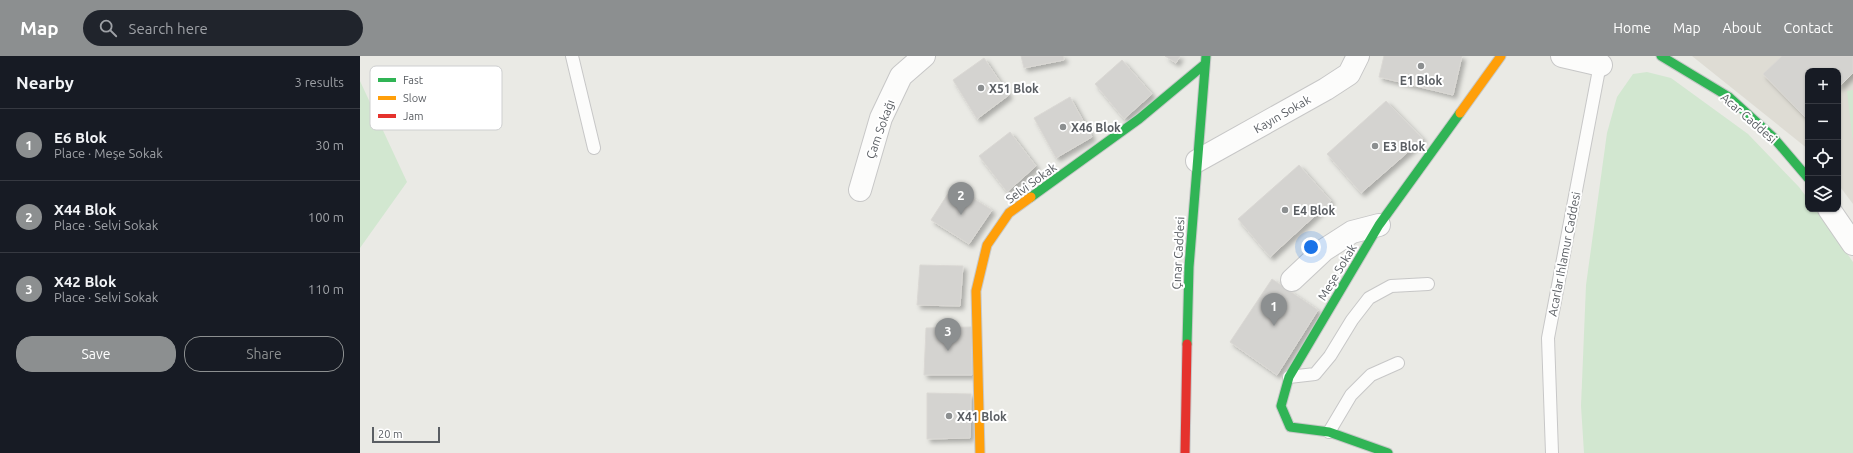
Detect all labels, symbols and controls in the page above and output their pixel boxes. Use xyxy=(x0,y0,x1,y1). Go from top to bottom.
search box xyxy=(83,10,363,46)
text: Map xyxy=(20,17,59,39)
icon: search xyxy=(97,17,119,39)
text: Search here xyxy=(129,20,208,37)
text: Home xyxy=(1613,20,1651,36)
text: Map xyxy=(1673,20,1701,36)
text: About xyxy=(1723,20,1762,36)
text: Contact xyxy=(1784,20,1833,36)
marker: E1 Blok xyxy=(1416,61,1426,71)
legend xyxy=(370,66,502,130)
map controls xyxy=(1805,68,1841,212)
button: + xyxy=(1805,68,1841,104)
text: Nearby xyxy=(16,73,74,92)
text: Fast xyxy=(403,74,424,86)
place label: E1 Blok xyxy=(1400,74,1442,87)
text: 3 results xyxy=(294,75,344,89)
place label: X51 Blok xyxy=(989,82,1039,95)
marker: X51 Blok xyxy=(976,83,986,93)
street label: Acar Caddesi xyxy=(1719,90,1779,146)
text: Slow xyxy=(403,92,427,104)
street label: Kayın Sokak xyxy=(1251,93,1313,135)
street label: Çam Sokağı xyxy=(863,98,897,160)
button: − xyxy=(1805,104,1841,140)
text: Jam xyxy=(403,110,424,122)
place label: X46 Blok xyxy=(1071,121,1121,134)
marker: X46 Blok xyxy=(1058,122,1068,132)
text: E6 Blok xyxy=(54,129,107,146)
text: 1 xyxy=(25,138,33,152)
text: 30 m xyxy=(315,138,344,152)
place label: E3 Blok xyxy=(1383,140,1426,153)
button: locate xyxy=(1805,140,1841,176)
marker: E3 Blok xyxy=(1370,141,1380,151)
text: Place · Meşe Sokak xyxy=(54,146,163,160)
street label: Selvi Sokak xyxy=(1003,160,1059,206)
button: layers xyxy=(1805,176,1841,212)
pin: 2 xyxy=(948,182,974,215)
street label: Acarlar Ihlamur Caddesi xyxy=(1546,190,1582,317)
text: X44 Blok xyxy=(54,201,116,218)
place label: E4 Blok xyxy=(1293,204,1336,217)
marker: E4 Blok xyxy=(1280,205,1290,215)
text: 2 xyxy=(25,210,33,224)
text: 100 m xyxy=(308,210,344,224)
street label: Çınar Caddesi xyxy=(1170,216,1186,290)
text: Place · Selvi Sokak xyxy=(54,218,158,232)
your location xyxy=(1301,237,1321,257)
street label: Meşe Sokak xyxy=(1315,242,1359,302)
text: X42 Blok xyxy=(54,273,116,290)
text: 3 xyxy=(25,282,33,296)
text: 110 m xyxy=(308,282,344,296)
text: Place · Selvi Sokak xyxy=(54,290,158,304)
pin: 1 xyxy=(1261,293,1287,326)
pin: 3 xyxy=(935,318,961,351)
button: Save xyxy=(16,336,176,372)
button: Share xyxy=(184,336,344,372)
place label: X41 Blok xyxy=(957,410,1007,423)
marker: X41 Blok xyxy=(944,411,954,421)
scale bar xyxy=(372,425,440,444)
text: 20 m xyxy=(378,428,402,440)

